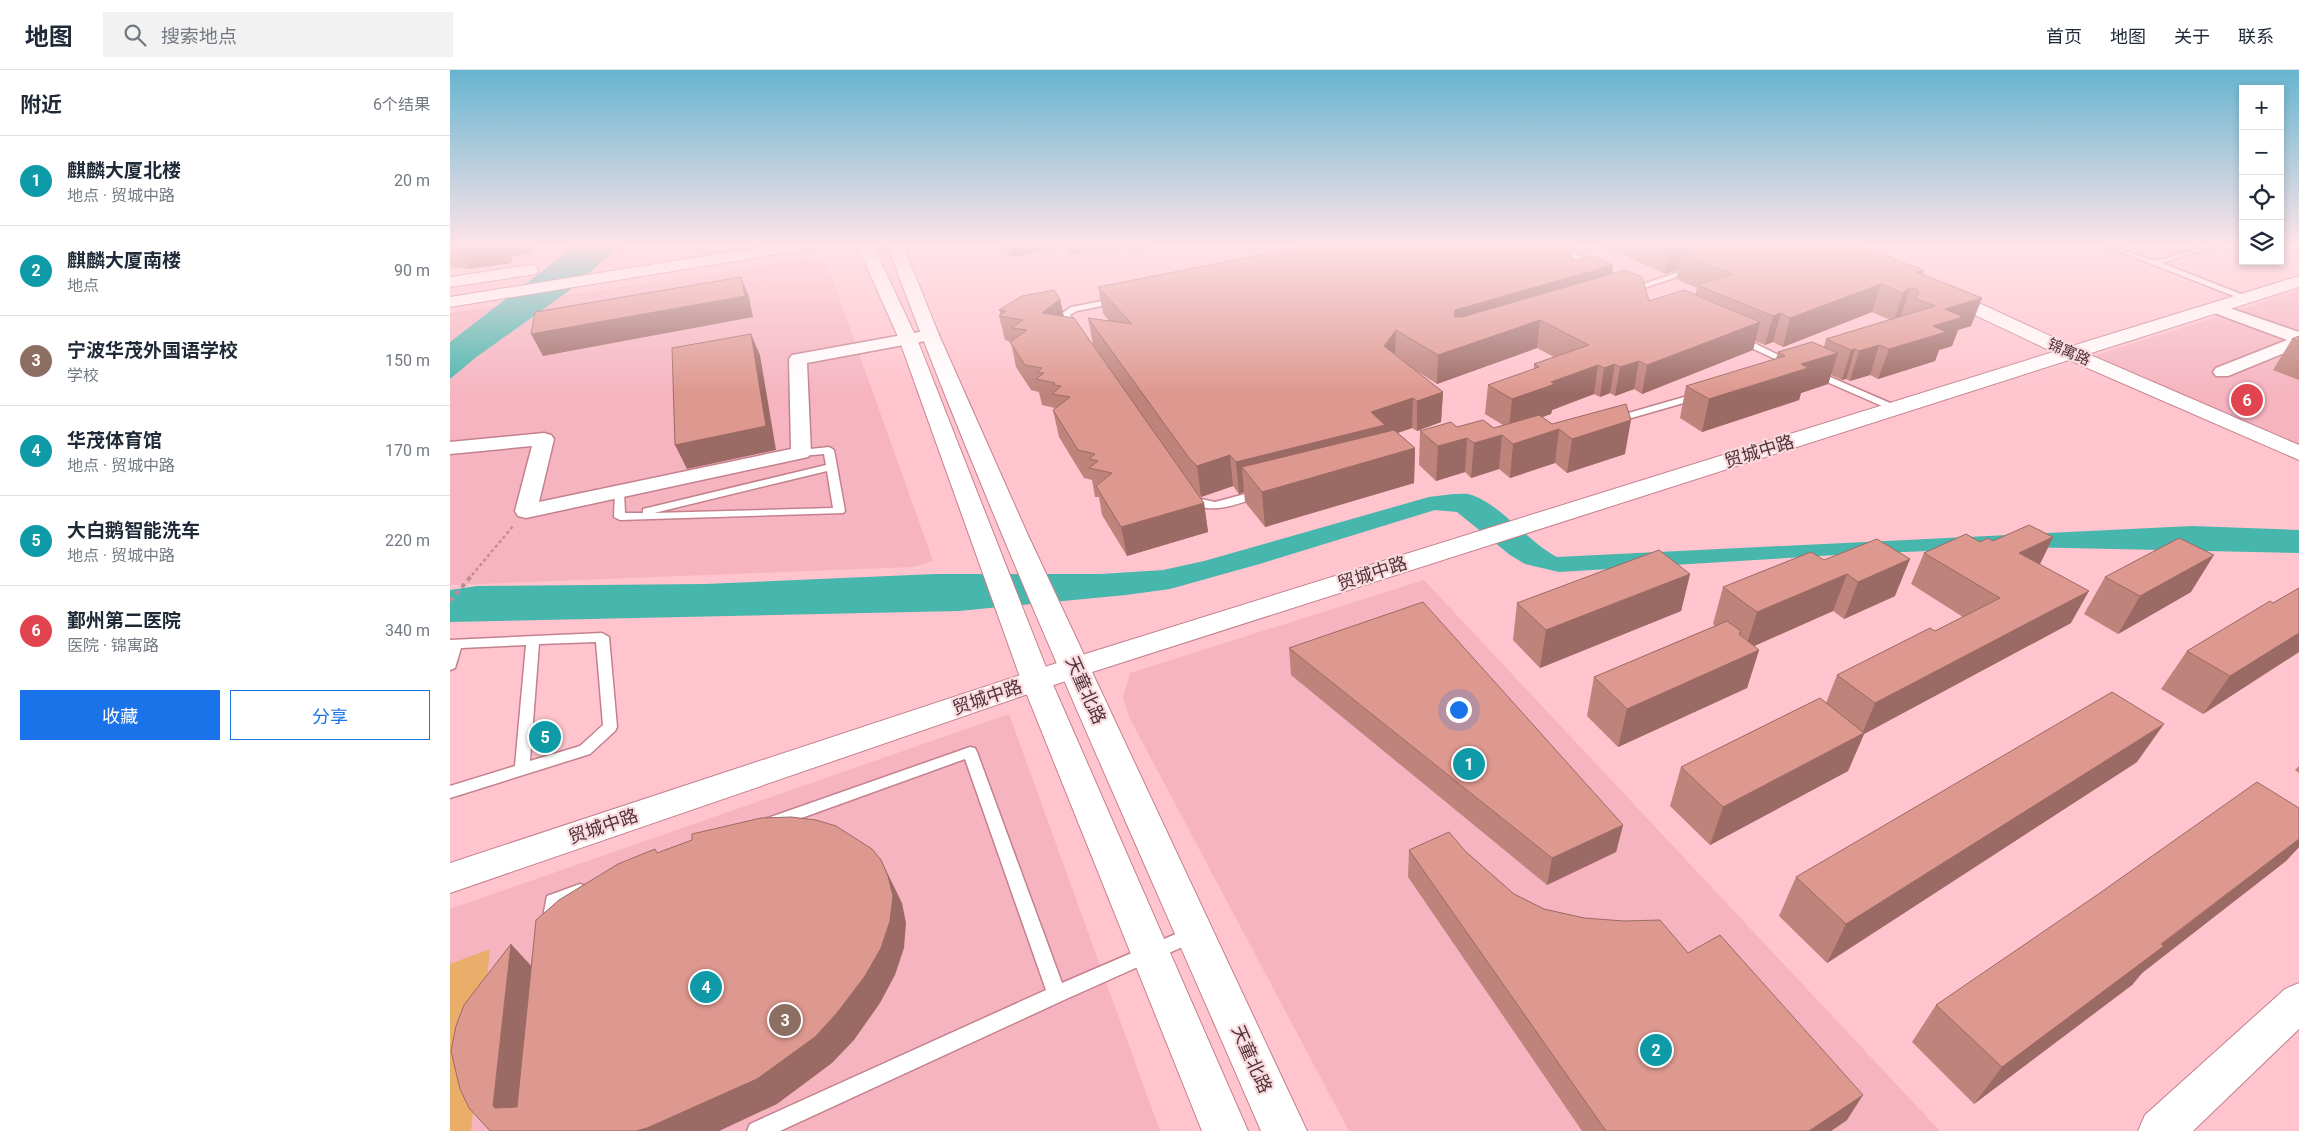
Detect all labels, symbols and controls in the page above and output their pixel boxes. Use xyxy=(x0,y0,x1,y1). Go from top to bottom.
search box xyxy=(103,12,453,57)
icon: search xyxy=(121,21,149,49)
text: 地图 xyxy=(25,23,73,51)
text: 搜索地点 xyxy=(161,25,237,48)
text: 首页 xyxy=(2046,26,2082,47)
text: 地图 xyxy=(2110,26,2146,47)
text: 关于 xyxy=(2174,26,2210,47)
text: 联系 xyxy=(2238,26,2274,47)
map controls xyxy=(2239,85,2284,265)
button: + xyxy=(2239,85,2284,130)
text: 附近 xyxy=(20,93,62,117)
text: 6个结果 xyxy=(373,95,430,114)
button: − xyxy=(2239,130,2284,175)
text: 麒麟大厦北楼 xyxy=(67,159,181,182)
text: 1 xyxy=(31,171,41,190)
text: 20 m xyxy=(394,171,430,190)
button: locate xyxy=(2239,175,2284,220)
text: 地点 · 贸城中路 xyxy=(67,186,175,205)
button: layers xyxy=(2239,220,2284,265)
text: 麒麟大厦南楼 xyxy=(67,249,181,272)
text: 2 xyxy=(31,261,41,280)
text: 90 m xyxy=(394,261,430,280)
text: 地点 xyxy=(67,276,99,295)
street label: 锦寓路 xyxy=(2045,335,2093,369)
text: 宁波华茂外国语学校 xyxy=(67,339,238,362)
text: 3 xyxy=(31,351,41,370)
text: 150 m xyxy=(385,351,430,370)
text: 学校 xyxy=(67,366,99,385)
pin: 6 xyxy=(2231,381,2263,419)
text: 华茂体育馆 xyxy=(67,429,162,452)
street label: 贸城中路 xyxy=(1722,430,1796,472)
text: 4 xyxy=(31,441,41,460)
text: 170 m xyxy=(385,441,430,460)
text: 地点 · 贸城中路 xyxy=(67,456,175,475)
text: 大白鹅智能洗车 xyxy=(67,519,200,542)
text: 5 xyxy=(31,531,41,550)
text: 220 m xyxy=(385,531,430,550)
text: 地点 · 贸城中路 xyxy=(67,546,175,565)
street label: 贸城中路 xyxy=(1335,552,1409,594)
text: 鄞州第二医院 xyxy=(67,609,181,632)
text: 6 xyxy=(31,621,41,640)
text: 340 m xyxy=(385,621,430,640)
text: 医院 · 锦寓路 xyxy=(67,636,159,655)
street label: 天童北路 xyxy=(1062,653,1110,727)
street label: 贸城中路 xyxy=(950,675,1024,719)
button: 收藏 xyxy=(20,690,220,740)
button: 分享 xyxy=(230,690,430,740)
your location xyxy=(1446,697,1472,723)
pin: 5 xyxy=(529,718,561,756)
pin: 1 xyxy=(1453,745,1485,783)
street label: 贸城中路 xyxy=(566,804,640,848)
pin: 4 xyxy=(690,968,722,1006)
pin: 3 xyxy=(769,1001,801,1039)
street label: 天童北路 xyxy=(1228,1022,1276,1096)
pin: 2 xyxy=(1640,1031,1672,1069)

